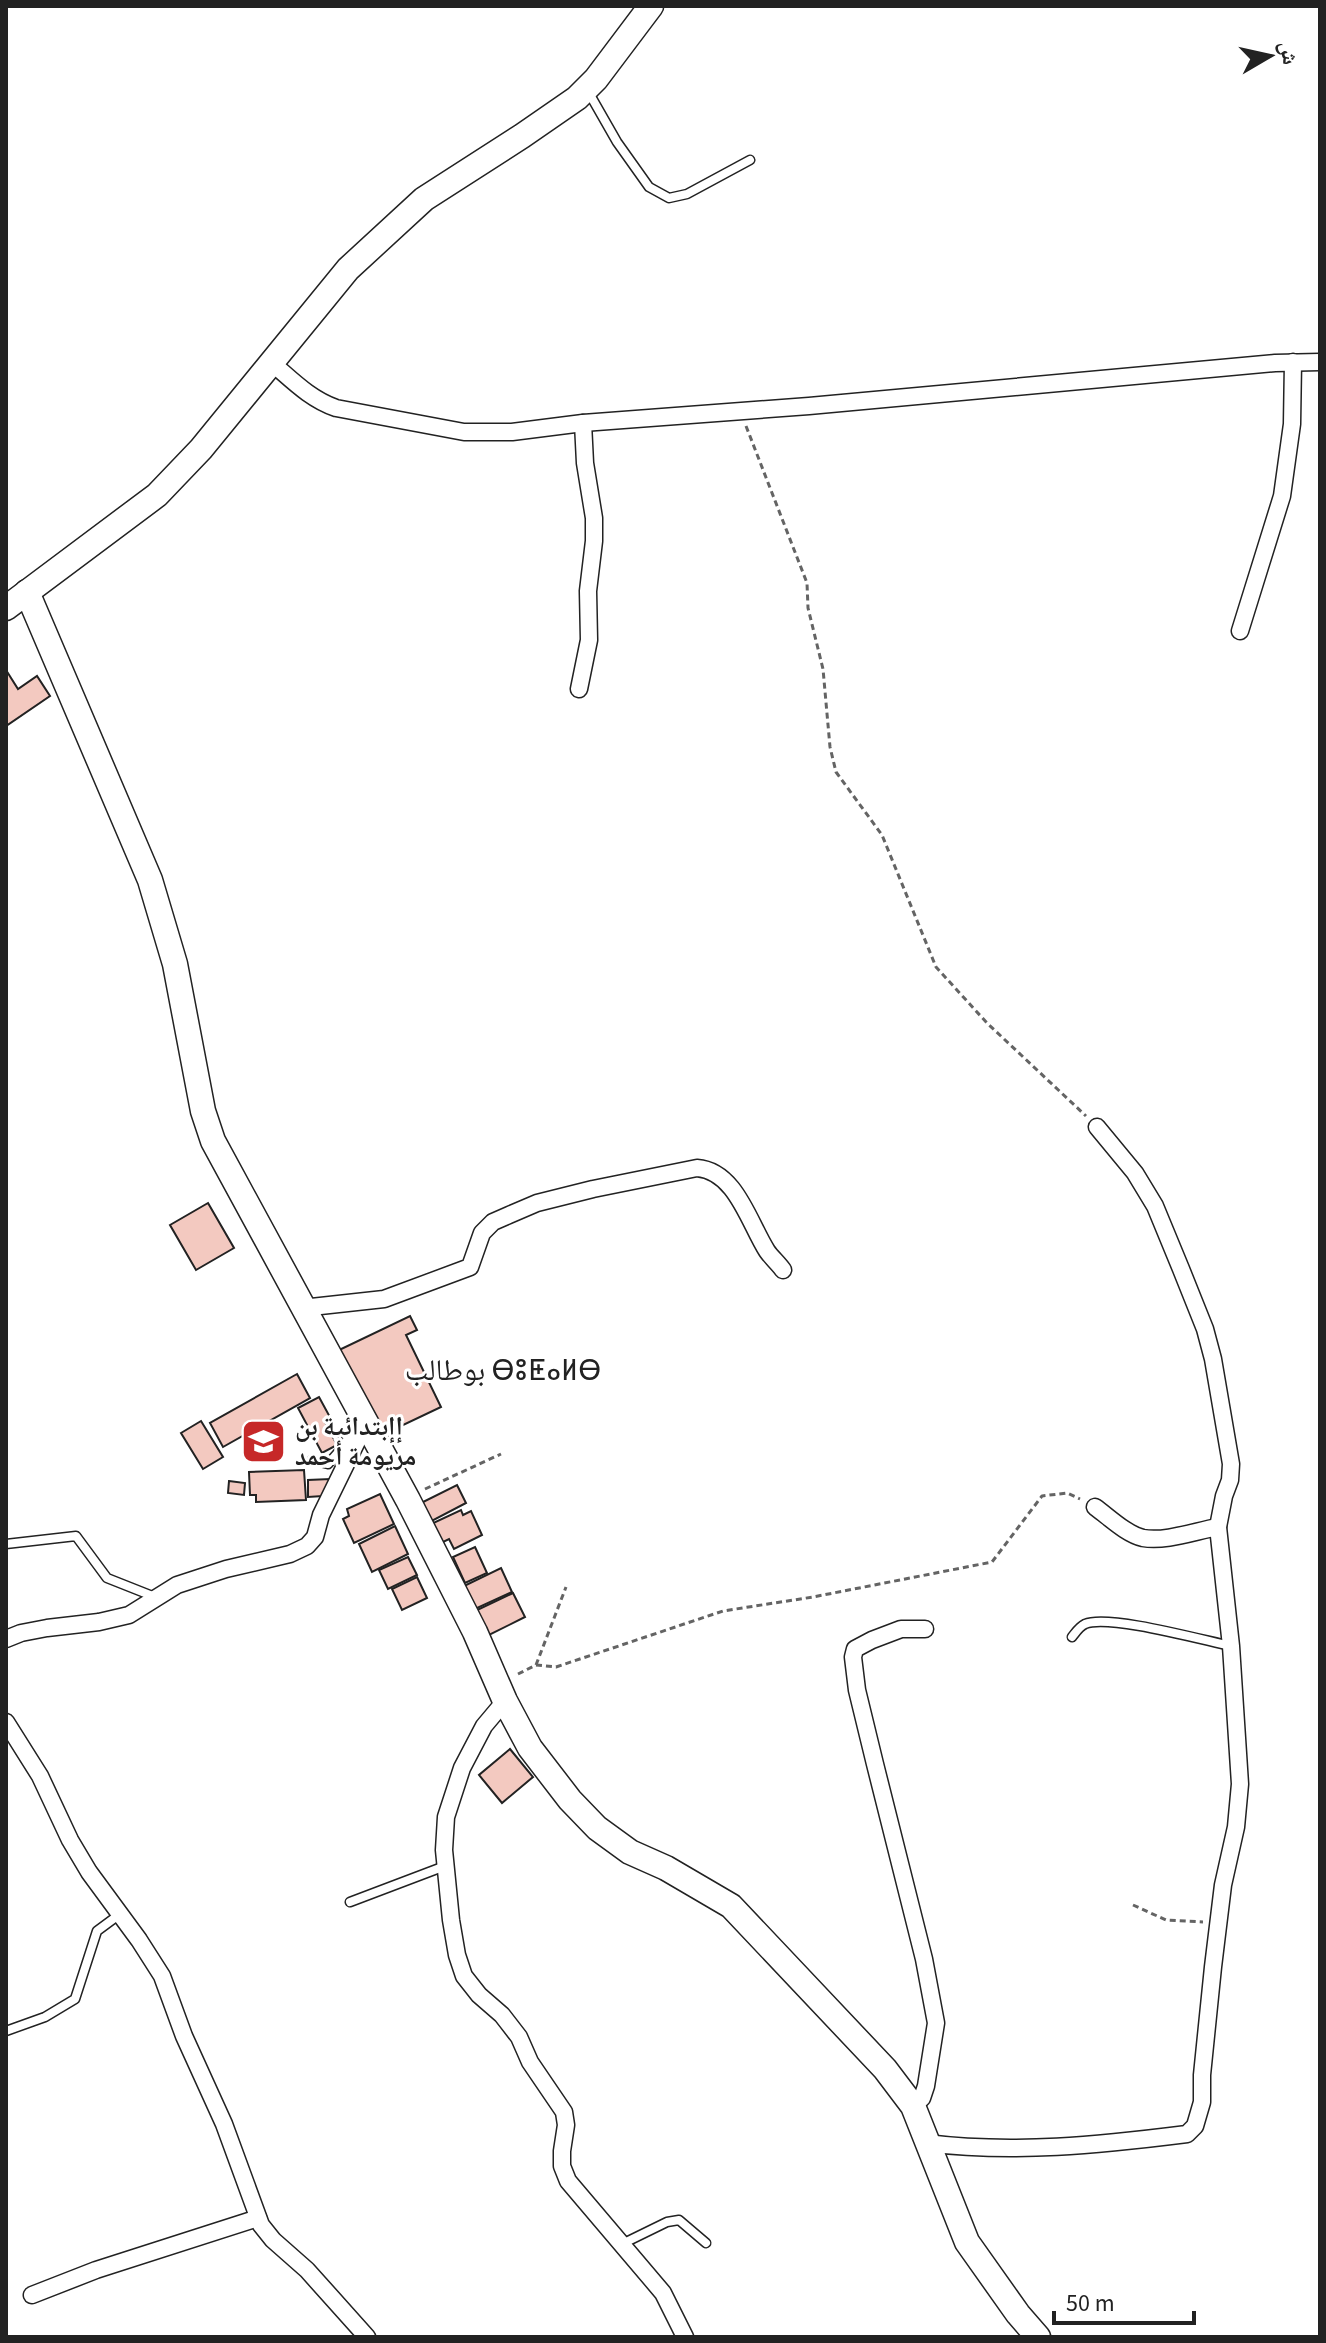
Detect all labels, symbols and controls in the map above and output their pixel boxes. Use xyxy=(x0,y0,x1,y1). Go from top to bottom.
north arrow xyxy=(1230,16,1310,96)
text: ش xyxy=(1271,39,1306,67)
district label: بوطالب ⴱⵓⵟⴰⵍⴱ xyxy=(405,1349,601,1392)
place label: إإبتدائية بن مريومة أحمد xyxy=(295,1408,416,1475)
school or university icon: إإبتدائية بن مريومة أحمد xyxy=(240,1417,288,1465)
scale bar xyxy=(1054,2275,1194,2325)
text: 50 m xyxy=(1066,2286,1115,2321)

